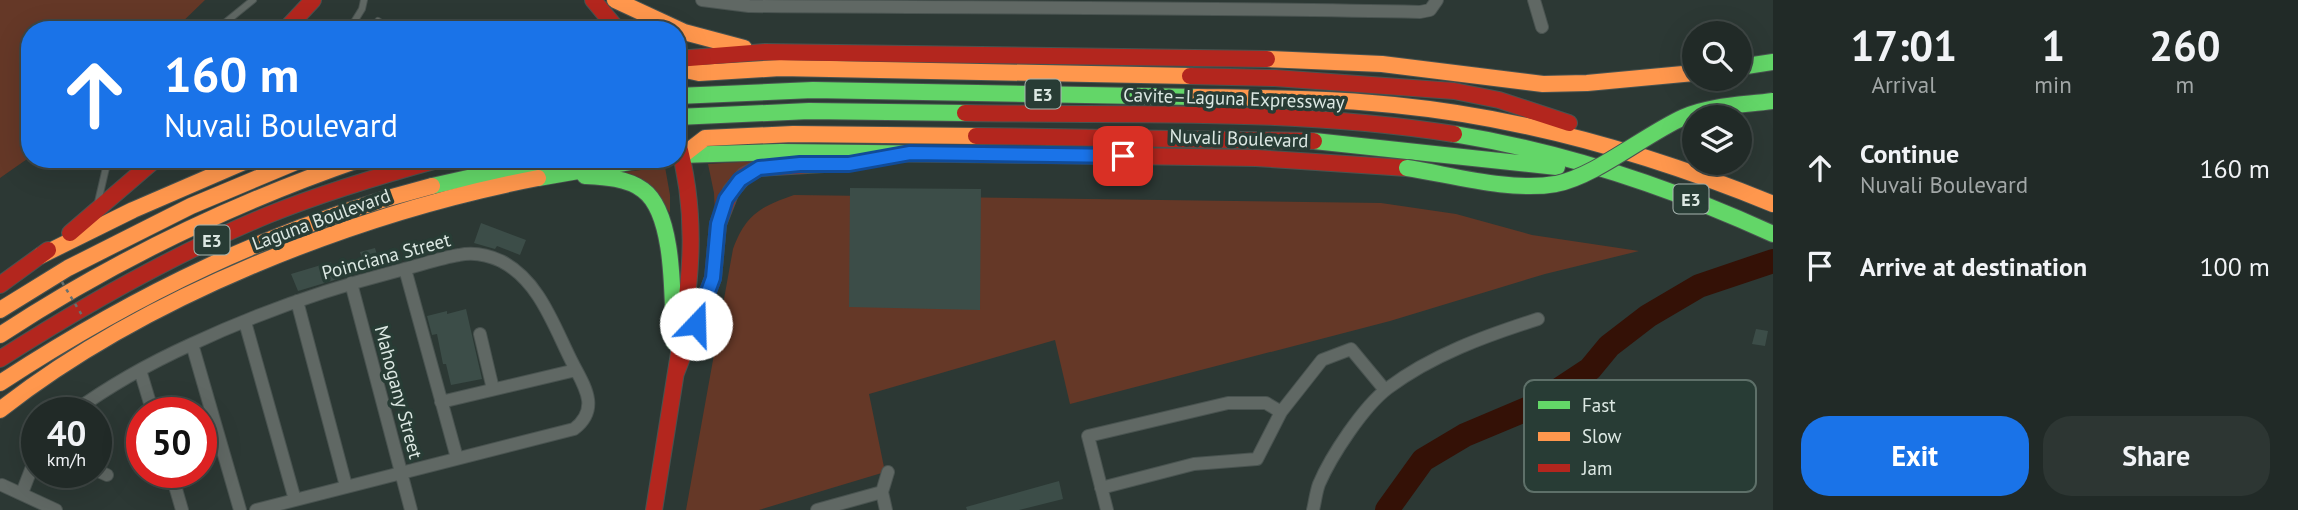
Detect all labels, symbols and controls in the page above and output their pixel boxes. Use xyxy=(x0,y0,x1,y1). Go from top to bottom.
text: 17:01 xyxy=(1850,18,1957,73)
text: 1 xyxy=(2041,18,2065,73)
text: 260 xyxy=(2149,18,2221,73)
map controls xyxy=(1682,21,1752,175)
button: search xyxy=(1682,21,1752,91)
text: 160 m xyxy=(164,42,299,106)
icon: ahead xyxy=(49,49,140,140)
text: Arrival xyxy=(1871,70,1936,99)
text: min xyxy=(2034,70,2072,99)
text: m xyxy=(2176,70,2194,99)
road number: E3 xyxy=(1026,80,1060,108)
street label: Cavite–Laguna Expressway xyxy=(1123,82,1345,114)
text: Nuvali Boulevard xyxy=(164,104,398,146)
button: layers xyxy=(1682,105,1752,175)
street label: Nuvali Boulevard xyxy=(1169,124,1309,152)
pin xyxy=(1093,126,1153,186)
icon: arrive xyxy=(1104,137,1142,175)
text: Continue xyxy=(1860,137,1959,170)
icon: ahead xyxy=(1801,149,1839,187)
text: 160 m xyxy=(2199,152,2270,185)
text: Nuvali Boulevard xyxy=(1860,170,2028,199)
street label: Laguna Boulevard xyxy=(248,183,394,255)
road number: E3 xyxy=(1674,184,1708,214)
road number: E3 xyxy=(194,226,230,254)
street label: Poinciana Street xyxy=(319,227,453,285)
icon: arrive xyxy=(1801,247,1839,285)
text: Arrive at destination xyxy=(1860,250,2087,283)
text: 100 m xyxy=(2199,250,2270,283)
position arrow xyxy=(659,287,733,361)
street label: Mahogany Street xyxy=(370,323,428,462)
legend xyxy=(1524,380,1756,492)
text: Fast xyxy=(1582,393,1616,417)
speed limit sign: 50 xyxy=(126,397,217,488)
text: 40 xyxy=(47,410,86,456)
button: Exit xyxy=(1801,416,2029,496)
button: Share xyxy=(2043,416,2270,496)
text: Slow xyxy=(1582,424,1622,448)
text: km/h xyxy=(47,448,86,471)
text: Jam xyxy=(1581,456,1612,480)

